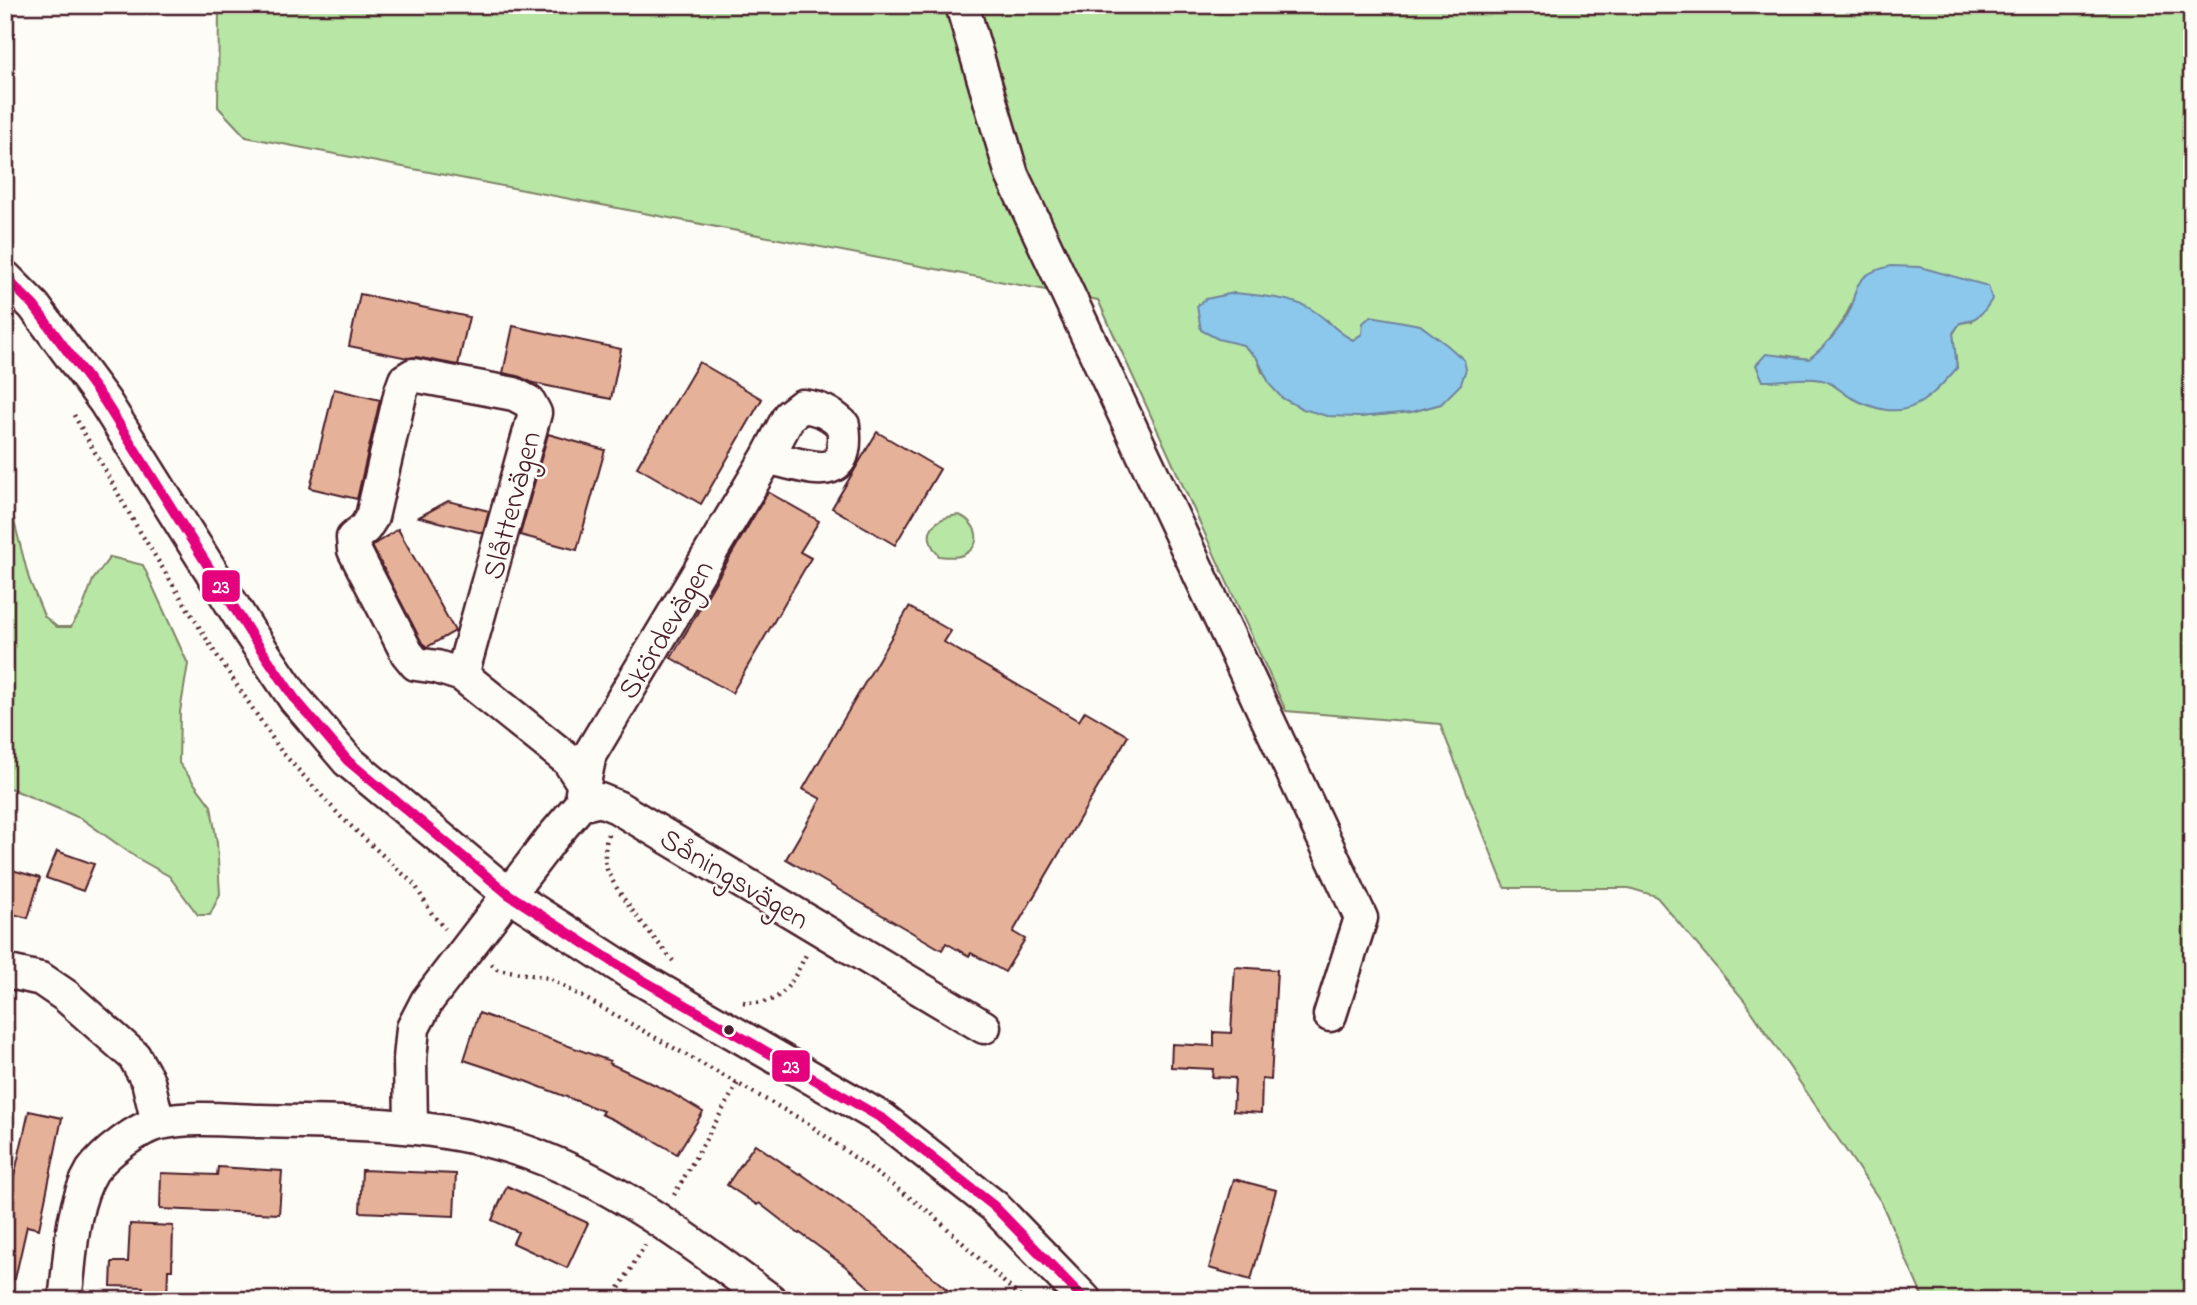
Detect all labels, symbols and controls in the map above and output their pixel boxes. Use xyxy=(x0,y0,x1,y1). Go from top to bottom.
street label: Slåttervägen xyxy=(473,427,555,585)
street label: Skördevägen xyxy=(609,552,727,709)
line badge: 23 xyxy=(201,569,241,603)
text: 23 xyxy=(211,575,230,602)
street label: Såningsvägen xyxy=(650,819,817,943)
unlabelled marker xyxy=(722,1023,736,1037)
line badge: 23 xyxy=(771,1049,811,1083)
text: 23 xyxy=(781,1055,800,1082)

